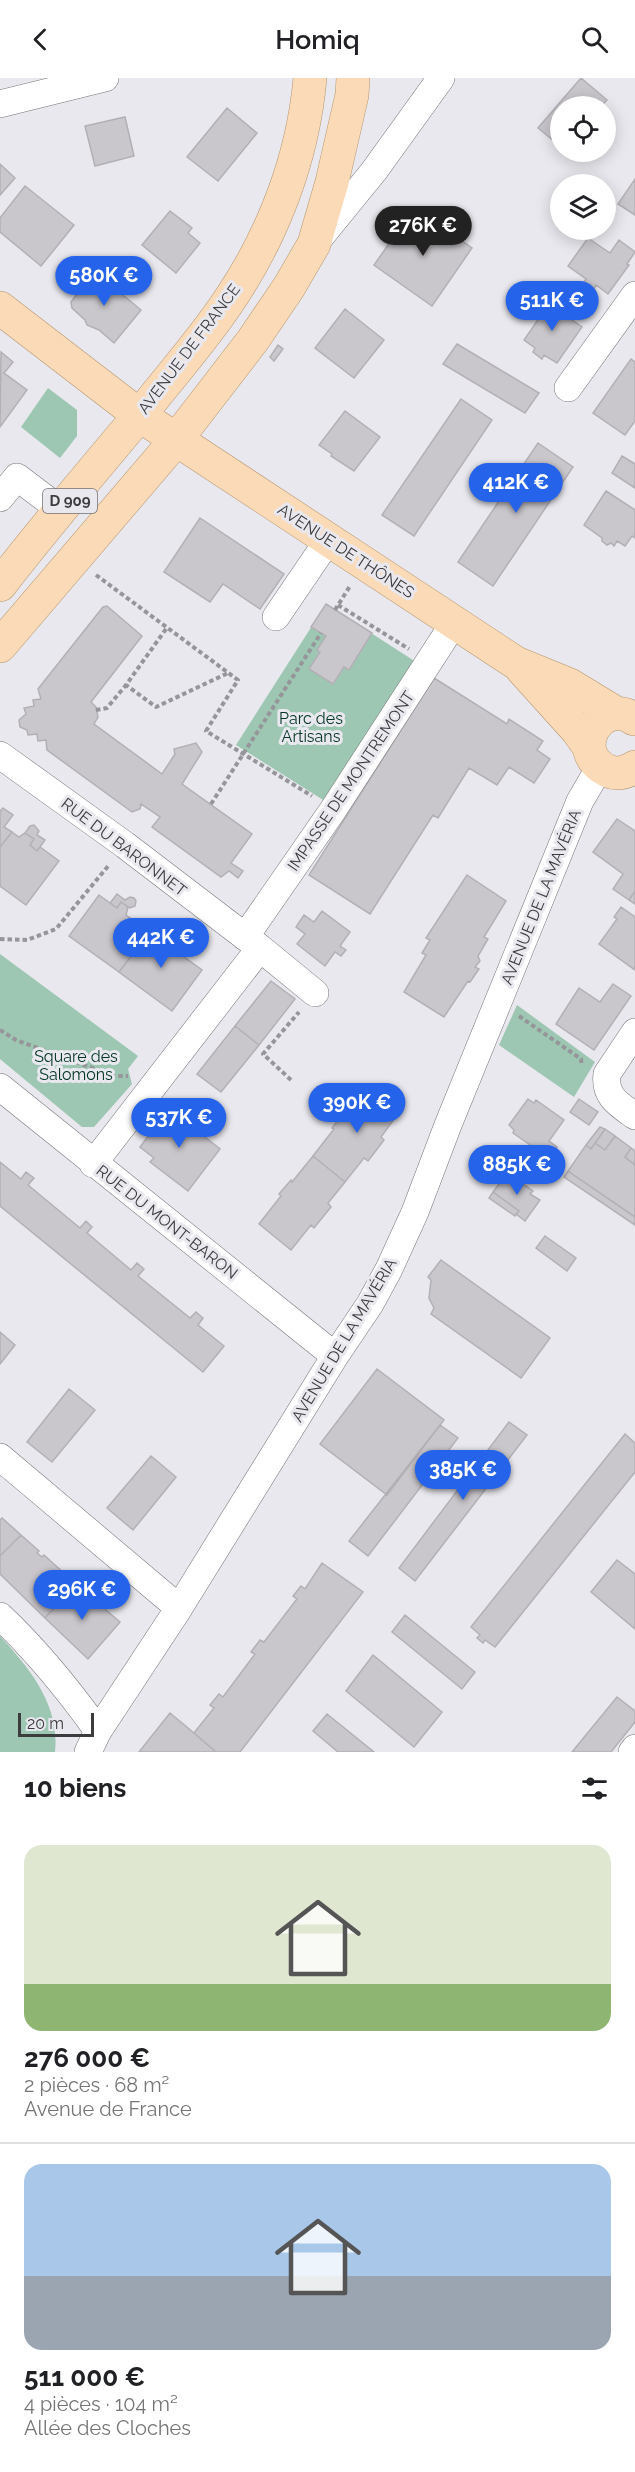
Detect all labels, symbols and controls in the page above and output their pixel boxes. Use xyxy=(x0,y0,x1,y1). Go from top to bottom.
icon: back xyxy=(24,23,57,56)
icon: search xyxy=(578,23,611,56)
text: Homiq xyxy=(275,24,360,55)
map controls xyxy=(550,96,616,240)
button: locate xyxy=(550,96,616,162)
button: layers xyxy=(550,174,616,240)
pin: 276K € xyxy=(374,206,472,257)
text: 276K € xyxy=(389,213,457,237)
pin: 580K € xyxy=(55,256,153,307)
text: 580K € xyxy=(69,263,139,287)
street label: AVENUE DE FRANCE xyxy=(134,280,244,418)
pin: 511K € xyxy=(503,281,601,332)
text: 511K € xyxy=(520,288,584,312)
pin: 412K € xyxy=(467,463,565,514)
text: 412K € xyxy=(483,470,549,494)
road number: D 909 xyxy=(43,489,97,513)
street label: AVENUE DE THÔNES xyxy=(274,499,419,602)
street label: IMPASSE DE MONTREMONT xyxy=(284,687,419,875)
park label: Parc des Artisans xyxy=(279,709,343,746)
street label: RUE DU BARONNET xyxy=(58,794,191,900)
street label: AVENUE DE LA MAVÉRIA xyxy=(496,806,585,987)
pin: 442K € xyxy=(112,918,210,969)
text: 442K € xyxy=(127,925,195,949)
park label: Square des Salomons xyxy=(34,1047,118,1084)
pin: 390K € xyxy=(308,1083,406,1134)
text: 390K € xyxy=(322,1090,392,1114)
pin: 537K € xyxy=(130,1098,228,1149)
text: 537K € xyxy=(145,1105,213,1129)
pin: 885K € xyxy=(468,1145,566,1196)
text: 885K € xyxy=(482,1152,552,1176)
street label: RUE DU MONT-BARON xyxy=(93,1161,241,1283)
street label: AVENUE DE LA MAVÉRIA xyxy=(287,1254,401,1425)
pin: 385K € xyxy=(414,1450,512,1501)
text: 385K € xyxy=(429,1457,497,1481)
pin: 296K € xyxy=(33,1570,131,1621)
text: 296K € xyxy=(47,1577,117,1601)
scale bar xyxy=(18,1710,94,1738)
text: 20 m xyxy=(27,1714,64,1733)
icon: filters xyxy=(578,1772,611,1805)
text: 10 biens xyxy=(24,1773,126,1803)
icon: home xyxy=(264,1884,372,1992)
text: 276 000 € xyxy=(24,2043,150,2073)
text: 2 pièces · 68 m² xyxy=(24,2073,169,2097)
text: Avenue de France xyxy=(24,2097,192,2121)
icon: home xyxy=(264,2203,372,2311)
text: 511 000 € xyxy=(24,2362,145,2392)
text: 4 pièces · 104 m² xyxy=(24,2392,178,2416)
text: Allée des Cloches xyxy=(24,2416,191,2440)

